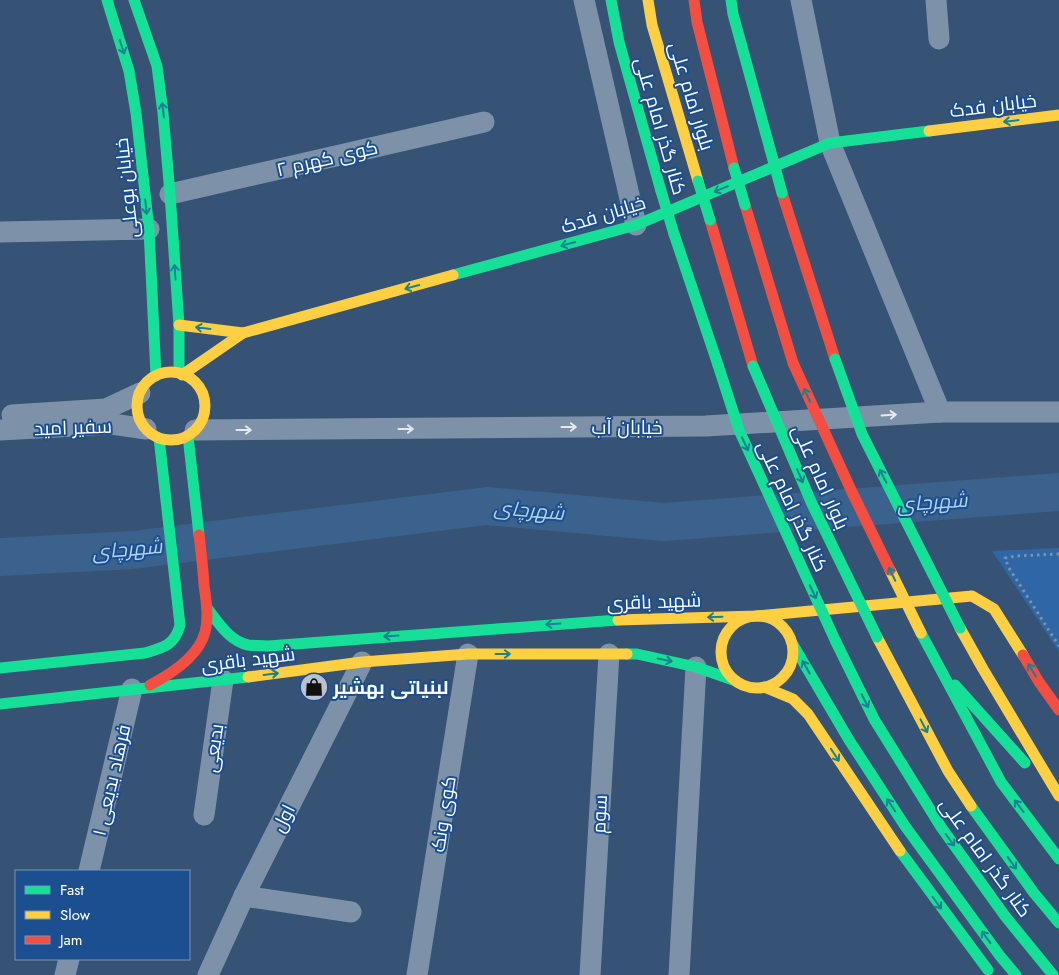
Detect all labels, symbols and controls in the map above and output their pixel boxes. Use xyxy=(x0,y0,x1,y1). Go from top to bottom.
one-way arrow xyxy=(117,38,127,54)
street label: بلوار امام علی xyxy=(662,39,721,154)
street label: کنار گذر امام علی xyxy=(628,54,693,198)
street label: خیابان فدک xyxy=(948,87,1038,124)
one-way arrow xyxy=(158,103,168,119)
one-way arrow xyxy=(1003,116,1019,126)
street label: کوی کهرم ۲ xyxy=(274,134,380,183)
street label: خیابان بوعلی xyxy=(108,136,145,239)
one-way arrow xyxy=(714,185,729,195)
street label: خیابان فدک xyxy=(557,189,649,240)
one-way arrow xyxy=(141,198,151,214)
one-way arrow xyxy=(561,239,577,249)
one-way arrow xyxy=(171,264,180,280)
one-way arrow xyxy=(404,282,420,292)
one-way arrow xyxy=(196,323,212,333)
one-way arrow xyxy=(802,388,812,403)
one-way arrow xyxy=(880,410,896,420)
street label: سفیر امید xyxy=(34,413,112,442)
street label: خیابان آب xyxy=(592,414,662,441)
street label: بلوار امام علی xyxy=(785,421,856,534)
one-way arrow xyxy=(560,422,577,432)
one-way arrow xyxy=(398,424,414,434)
one-way arrow xyxy=(236,425,252,435)
one-way arrow xyxy=(741,436,751,451)
street label: کنار گذر امام علی xyxy=(750,436,835,576)
one-way arrow xyxy=(796,468,805,483)
one-way arrow xyxy=(878,469,887,484)
water label: شهرچای xyxy=(896,486,969,519)
water label: شهرچای xyxy=(492,493,566,528)
water label: شهرچای xyxy=(91,532,164,567)
one-way arrow xyxy=(887,567,896,582)
one-way arrow xyxy=(809,584,818,599)
street label: شهید باقری xyxy=(606,586,702,617)
one-way arrow xyxy=(707,612,724,622)
one-way arrow xyxy=(545,619,561,629)
one-way arrow xyxy=(383,632,399,641)
street label: شهید باقری xyxy=(199,640,297,679)
one-way arrow xyxy=(494,649,510,659)
one-way arrow xyxy=(656,656,672,665)
one-way arrow xyxy=(800,660,810,674)
one-way arrow xyxy=(1026,663,1036,677)
one-way arrow xyxy=(263,669,279,679)
shop icon: لبنیاتی بهشیر xyxy=(299,672,329,702)
place label: لبنیاتی بهشیر xyxy=(332,674,449,701)
one-way arrow xyxy=(860,694,870,709)
one-way arrow xyxy=(919,719,929,734)
street label: فرهاد بدیعی ۱ xyxy=(86,722,137,838)
street label: بدیعی xyxy=(197,722,230,774)
one-way arrow xyxy=(830,747,840,761)
street label: کوی ونک xyxy=(424,774,463,854)
street label: کنار گذر امام علی xyxy=(933,792,1038,923)
street label: سوم xyxy=(585,794,614,834)
one-way arrow xyxy=(886,798,896,812)
street label: اول xyxy=(265,800,302,837)
one-way arrow xyxy=(1014,800,1025,813)
one-way arrow xyxy=(945,833,955,847)
one-way arrow xyxy=(1007,856,1017,870)
legend xyxy=(15,870,190,960)
text: Fast xyxy=(60,879,84,901)
one-way arrow xyxy=(932,896,942,910)
text: Slow xyxy=(60,904,91,926)
text: Jam xyxy=(58,929,83,951)
one-way arrow xyxy=(981,930,991,944)

